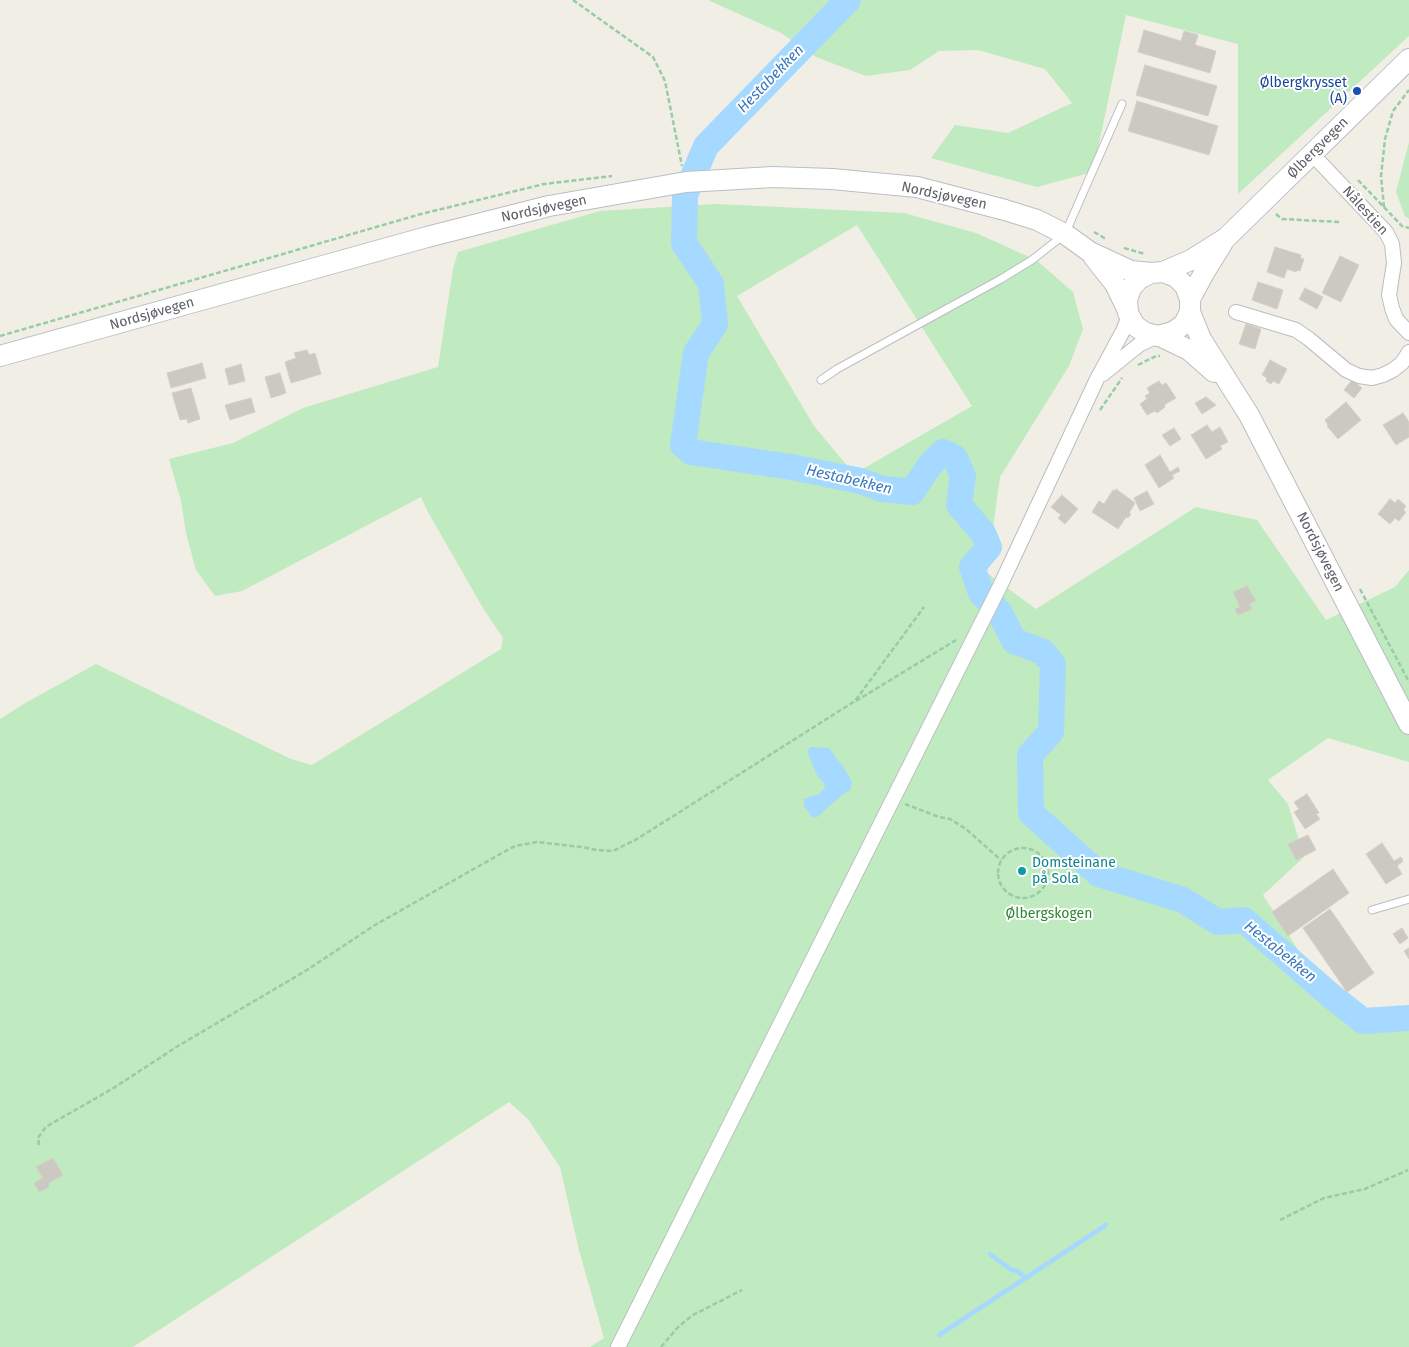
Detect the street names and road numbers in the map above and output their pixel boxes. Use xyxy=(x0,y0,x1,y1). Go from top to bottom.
street label: Ølbergvegen xyxy=(1284,114,1352,182)
street label: Nordsjøvegen xyxy=(900,179,988,213)
street label: Nålestien xyxy=(1339,183,1391,239)
street label: Nordsjøvegen xyxy=(500,192,588,226)
street label: Nordsjøvegen xyxy=(108,294,196,334)
street label: Nordsjøvegen xyxy=(1293,509,1347,595)

